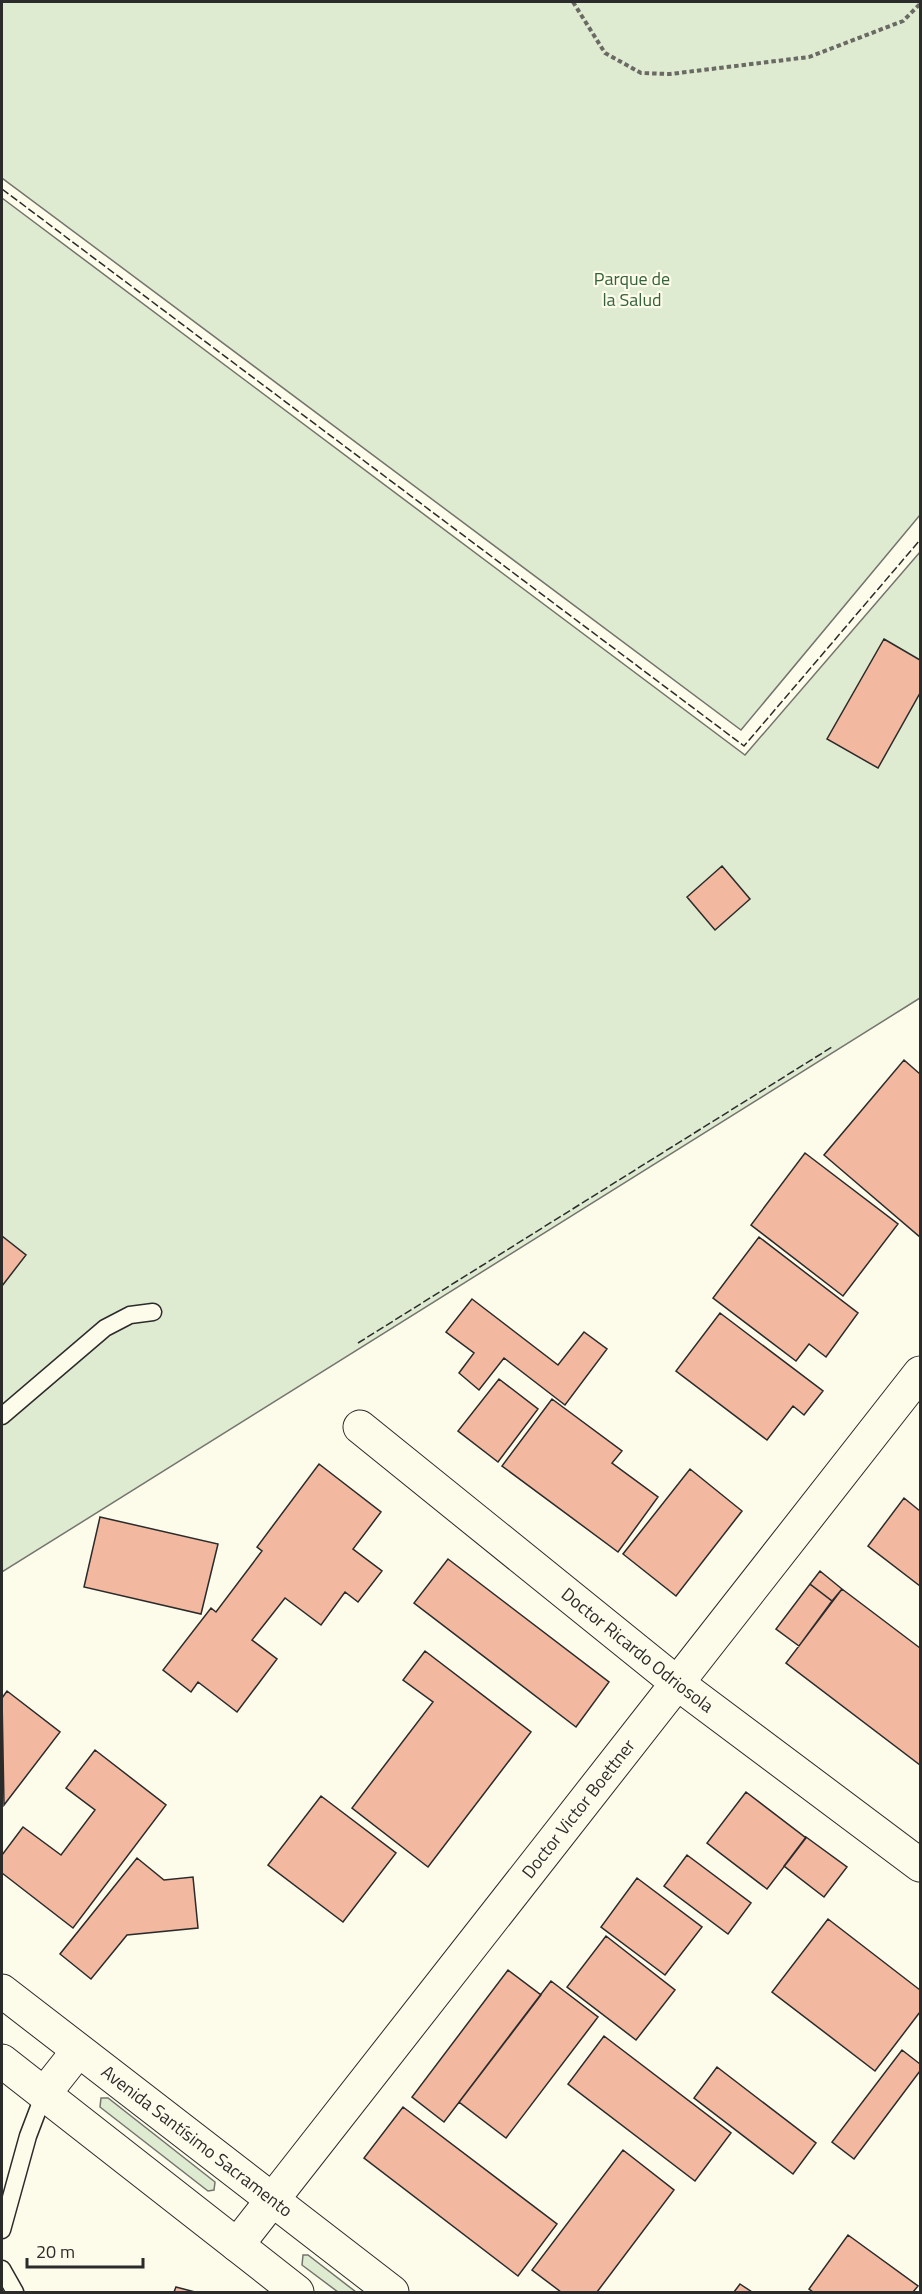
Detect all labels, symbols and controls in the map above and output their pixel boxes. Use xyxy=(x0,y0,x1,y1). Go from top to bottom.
park label: Parque de la Salud xyxy=(594,265,670,313)
street label: Doctor Ricardo Odriosola xyxy=(556,1581,720,1719)
street label: Doctor Victor Boettner xyxy=(515,1733,641,1884)
street label: Avenida Santísimo Sacramento xyxy=(96,2058,298,2223)
scale bar xyxy=(27,2231,142,2269)
text: 20 m xyxy=(36,2238,75,2265)

